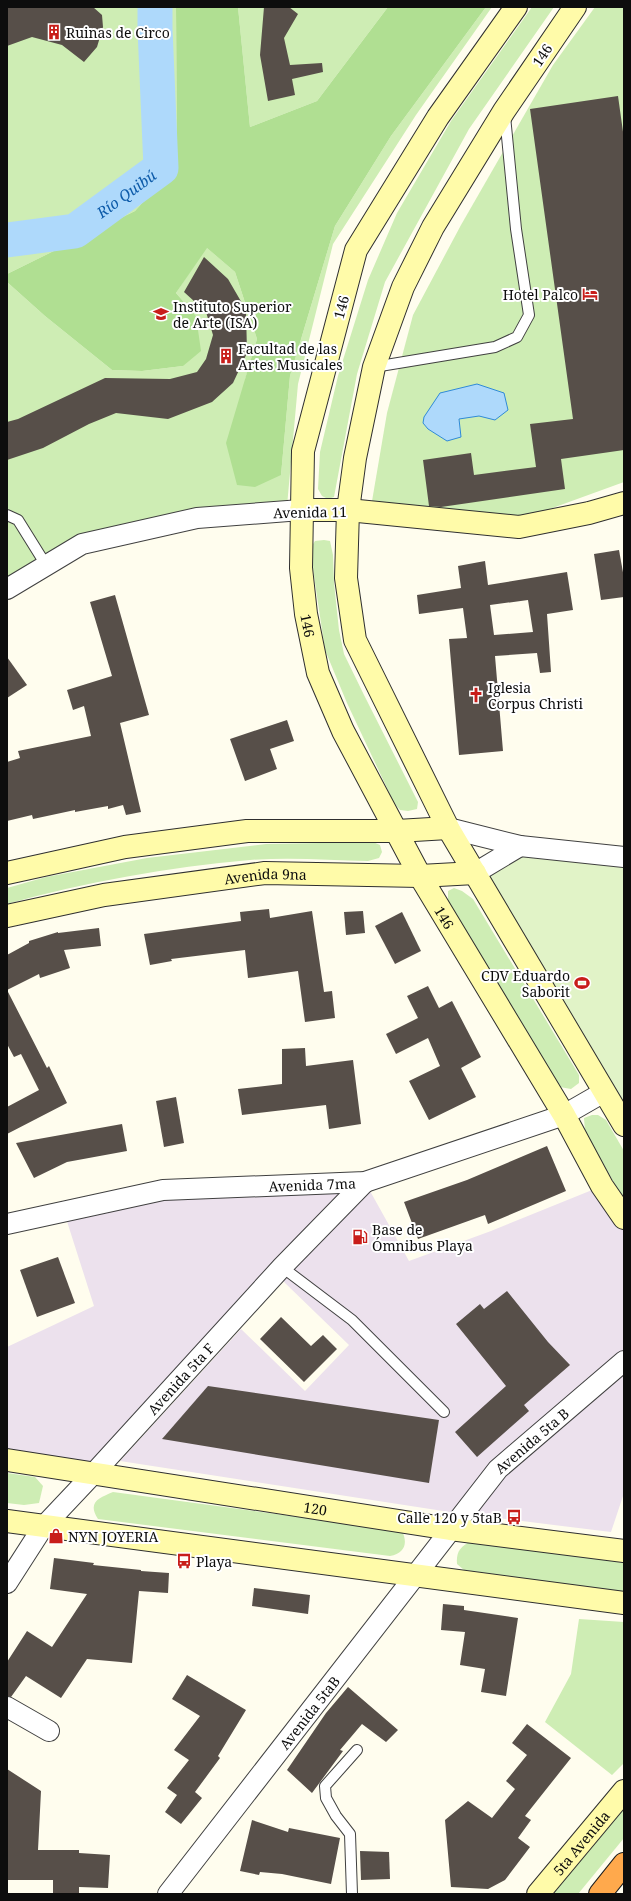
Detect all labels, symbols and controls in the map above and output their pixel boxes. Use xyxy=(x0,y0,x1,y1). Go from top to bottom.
building icon: Ruinas de Circo xyxy=(45,23,63,41)
place label: Ruinas de Circo xyxy=(66,23,170,42)
street label: 146 xyxy=(528,40,557,70)
water label: Río Quibú xyxy=(92,165,160,223)
place label: Hotel Palco xyxy=(503,285,578,304)
hotel icon: Hotel Palco xyxy=(581,285,599,303)
street label: 146 xyxy=(329,293,353,321)
place label: Instituto Superior de Arte (ISA) xyxy=(173,297,292,332)
school or university icon: Instituto Superior de Arte (ISA) xyxy=(152,305,170,323)
place label: Facultad de las Artes Musicales xyxy=(238,339,343,374)
building icon: Facultad de las Artes Musicales xyxy=(217,347,235,365)
street label: Avenida 11 xyxy=(273,502,347,522)
street label: 146 xyxy=(297,612,320,639)
place label: Iglesia Corpus Christi xyxy=(488,678,584,713)
church icon: Iglesia Corpus Christi xyxy=(467,686,485,704)
street label: Avenida 9na xyxy=(223,863,307,888)
street label: 146 xyxy=(431,902,459,932)
place label: CDV Eduardo Saborit xyxy=(481,966,570,1001)
sports icon: CDV Eduardo Saborit xyxy=(573,974,591,992)
street label: Avenida 7ma xyxy=(268,1173,356,1195)
place label: Base de Ómnibus Playa xyxy=(372,1220,473,1255)
fuel station icon: Base de Ómnibus Playa xyxy=(351,1228,369,1246)
street label: Avenida 5ta F xyxy=(143,1338,218,1418)
street label: Avenida 5ta B xyxy=(490,1403,572,1477)
street label: 120 xyxy=(302,1497,329,1519)
place label: Calle 120 y 5taB xyxy=(397,1508,502,1527)
bus stop icon: Calle 120 y 5taB xyxy=(505,1508,523,1526)
shop icon: NYN JOYERIA xyxy=(47,1527,65,1545)
place label: NYN JOYERIA xyxy=(68,1527,159,1546)
bus stop icon: Playa xyxy=(175,1552,193,1570)
place label: Playa xyxy=(196,1552,232,1571)
street label: Avenida 5taB xyxy=(275,1672,344,1753)
street label: 5ta Avenida xyxy=(548,1806,614,1879)

